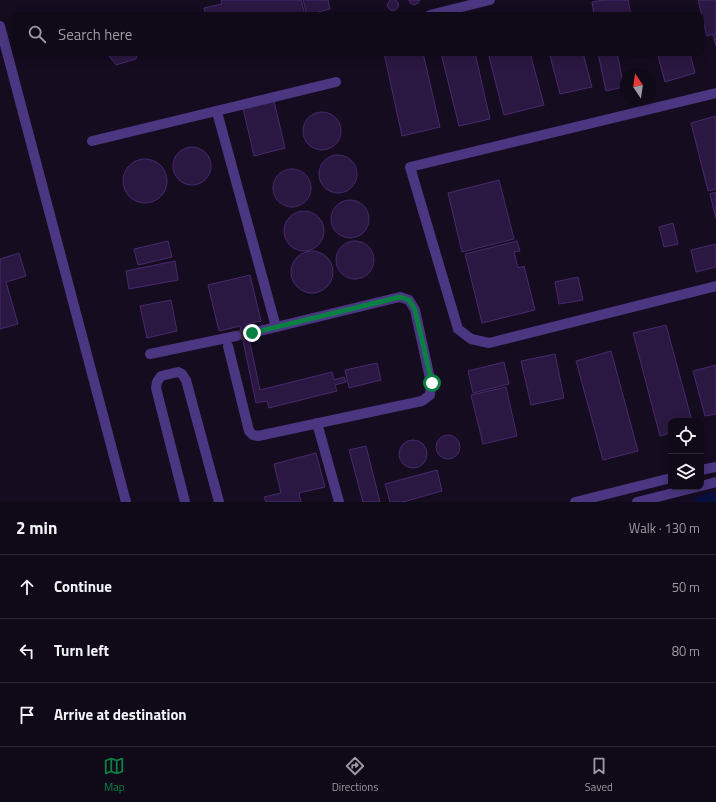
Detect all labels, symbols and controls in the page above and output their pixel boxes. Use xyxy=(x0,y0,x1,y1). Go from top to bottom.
search box xyxy=(12,12,704,56)
icon: search xyxy=(26,23,48,45)
text: Search here xyxy=(58,23,132,46)
north arrow xyxy=(620,68,656,104)
route end xyxy=(243,324,261,342)
route start xyxy=(423,374,441,392)
map controls xyxy=(668,418,704,490)
button: locate xyxy=(668,418,704,454)
button: layers xyxy=(668,454,704,490)
text: 2 min xyxy=(16,515,57,541)
text: Walk · 130 m xyxy=(629,518,700,538)
text: Continue xyxy=(54,575,112,598)
icon: ahead xyxy=(16,576,38,598)
text: 50 m xyxy=(672,577,700,597)
text: Turn left xyxy=(54,639,109,662)
icon: left xyxy=(16,640,38,662)
text: 80 m xyxy=(672,641,700,661)
text: Arrive at destination xyxy=(54,703,187,726)
icon: arrive xyxy=(16,704,38,726)
tab: Map xyxy=(103,755,125,795)
tab: Directions xyxy=(332,755,378,795)
tab: Saved xyxy=(585,755,613,795)

